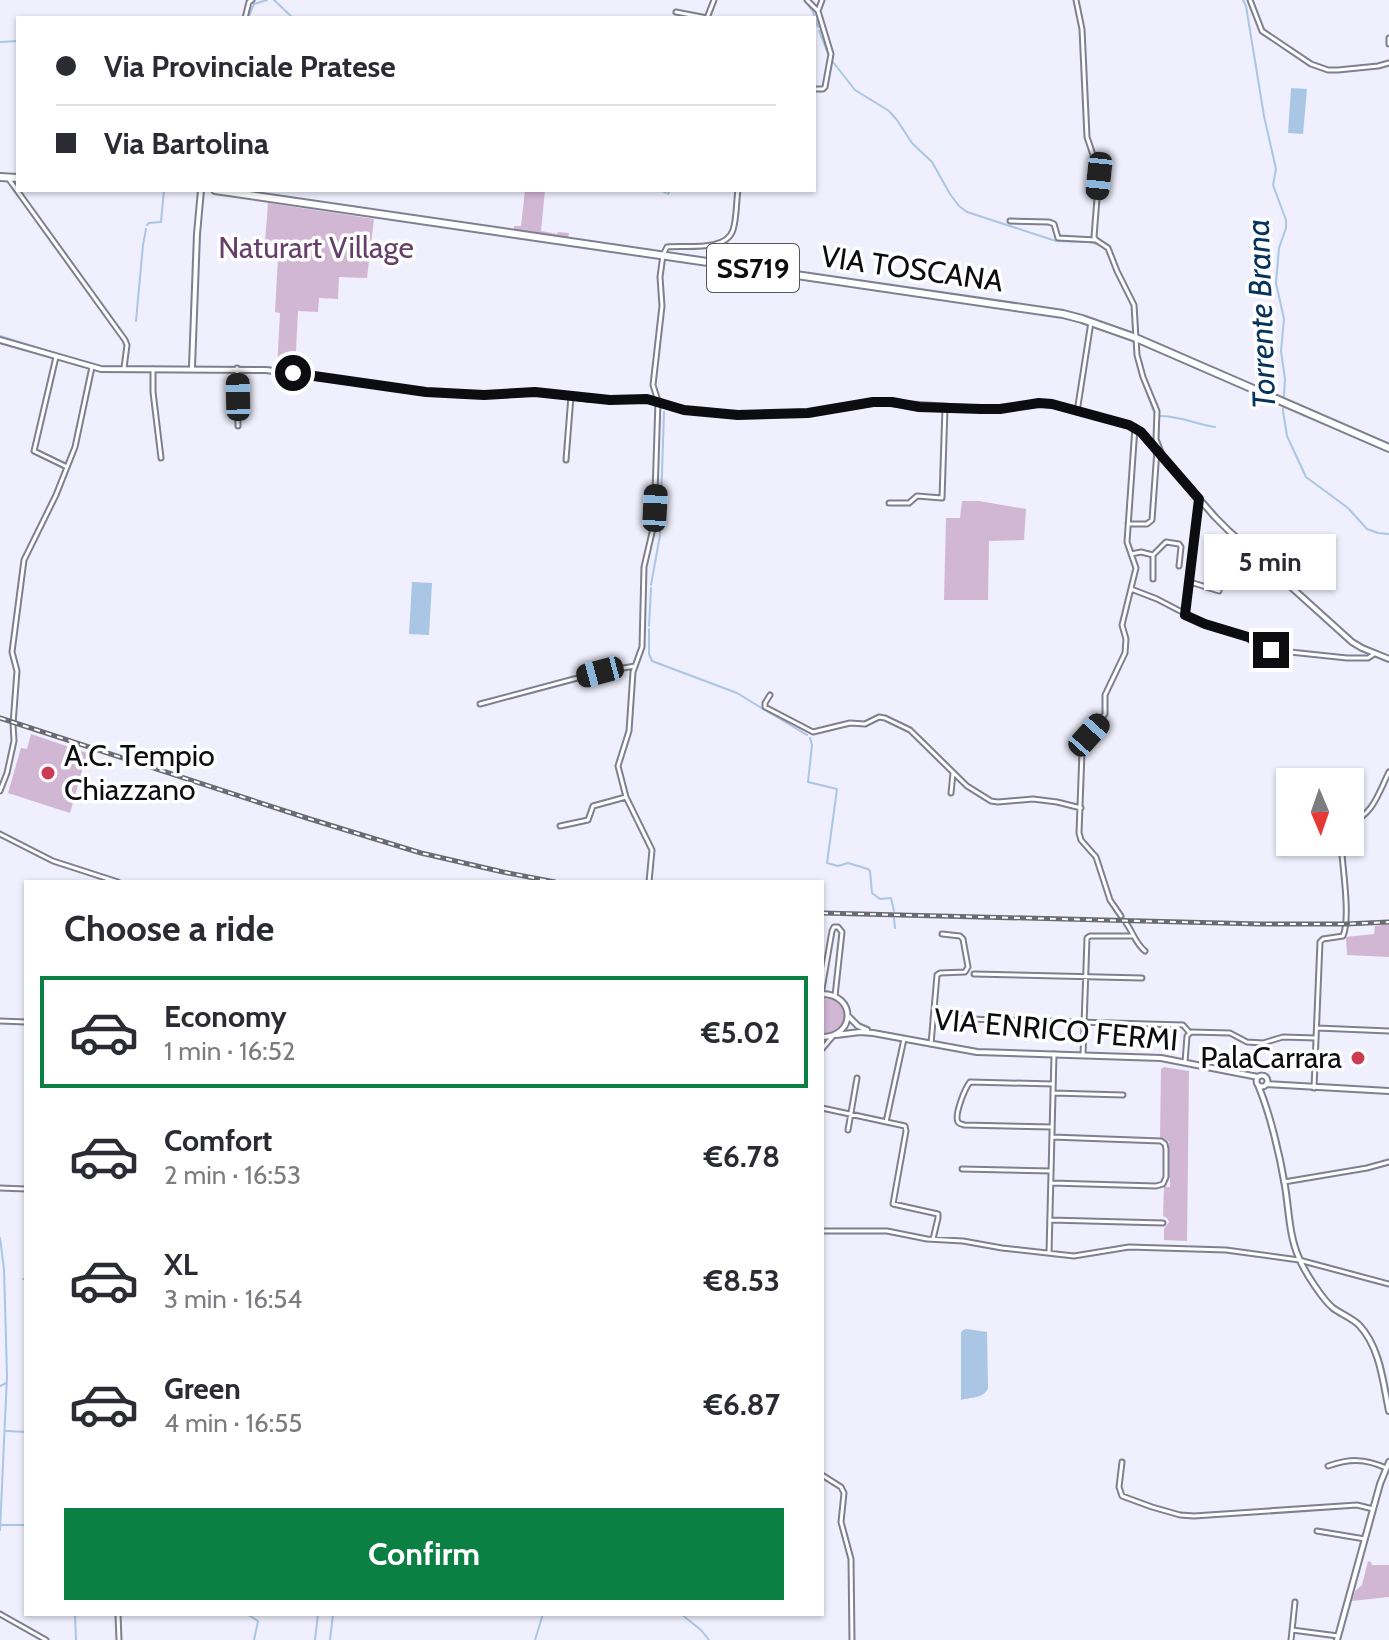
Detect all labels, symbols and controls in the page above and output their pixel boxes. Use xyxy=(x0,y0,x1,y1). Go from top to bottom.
text: Via Provinciale Pratese xyxy=(104,48,396,85)
text: Via Bartolina xyxy=(104,125,269,162)
car xyxy=(1085,151,1113,201)
water label: Torrente Brana xyxy=(1238,218,1283,410)
park label: Naturart Village xyxy=(218,229,414,266)
street label: VIA TOSCANA xyxy=(819,237,1006,300)
road number: SS719 xyxy=(707,244,799,292)
route start xyxy=(275,355,311,391)
car xyxy=(226,373,250,421)
car xyxy=(642,483,668,533)
callout: 5 min xyxy=(1205,534,1337,590)
text: 5 min xyxy=(1239,546,1302,578)
route end xyxy=(1253,632,1289,668)
car xyxy=(574,654,626,690)
car xyxy=(1064,709,1114,761)
place label: A.C. Tempio Chiazzano xyxy=(64,737,215,808)
marker: A.C. Tempio Chiazzano xyxy=(39,764,57,782)
north arrow xyxy=(1276,768,1364,856)
map controls xyxy=(1276,768,1364,856)
text: Choose a ride xyxy=(64,906,274,950)
icon: car xyxy=(68,996,140,1068)
text: Economy xyxy=(164,998,287,1035)
street label: VIA ENRICO FERMI xyxy=(932,1000,1180,1059)
text: €5.02 xyxy=(701,1014,780,1051)
text: 1 min · 16:52 xyxy=(164,1035,295,1067)
place label: PalaCarrara xyxy=(1200,1039,1343,1076)
marker: PalaCarrara xyxy=(1349,1049,1367,1067)
icon: car xyxy=(68,1120,140,1192)
text: Comfort xyxy=(164,1122,272,1159)
text: €6.78 xyxy=(704,1138,780,1175)
text: 2 min · 16:53 xyxy=(164,1159,301,1191)
icon: car xyxy=(68,1244,140,1316)
text: XL xyxy=(164,1246,198,1283)
text: €8.53 xyxy=(704,1262,780,1299)
text: 3 min · 16:54 xyxy=(164,1283,302,1315)
icon: car xyxy=(68,1368,140,1440)
text: Green xyxy=(164,1370,241,1407)
text: €6.87 xyxy=(704,1386,780,1423)
text: 4 min · 16:55 xyxy=(164,1407,302,1439)
button: Confirm xyxy=(64,1508,784,1600)

